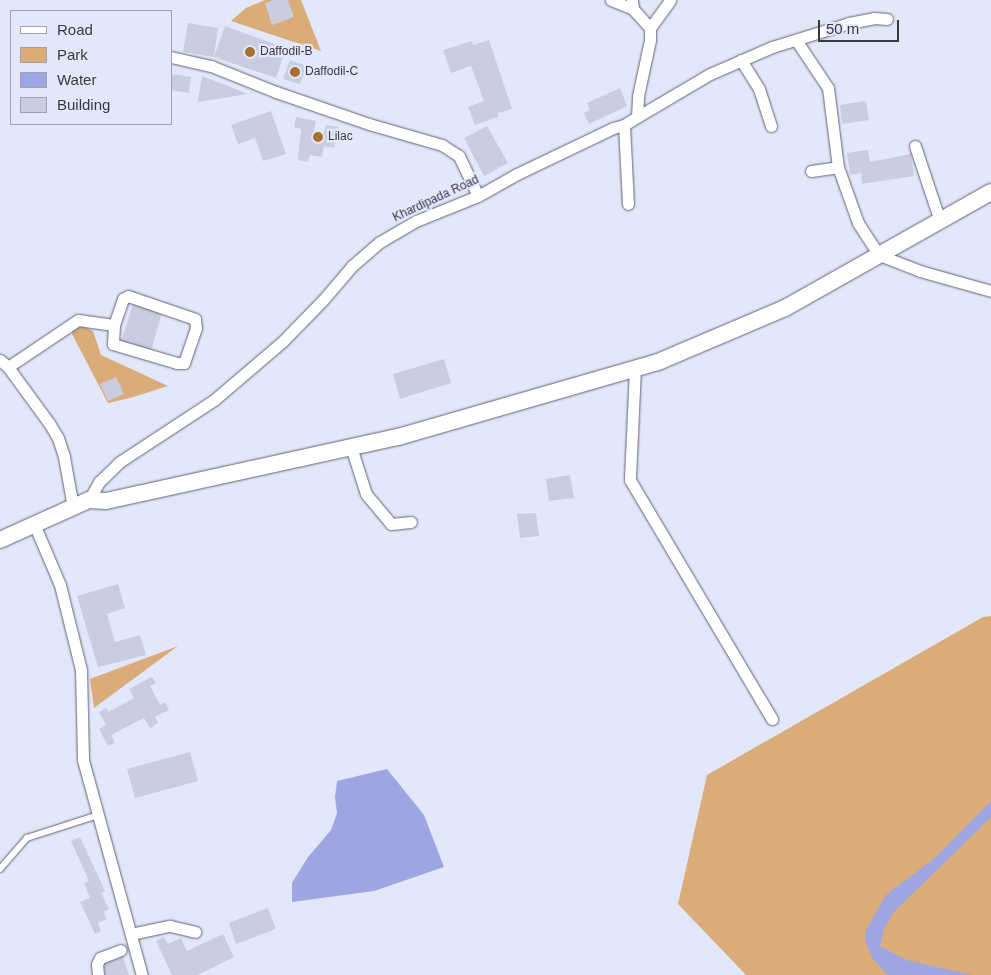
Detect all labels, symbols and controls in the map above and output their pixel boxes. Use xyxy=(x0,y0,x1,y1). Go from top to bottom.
legend xyxy=(10,10,172,125)
scale bar xyxy=(821,10,902,42)
text: 50 m xyxy=(826,20,859,37)
text: Road xyxy=(57,21,93,38)
place label: Daffodil-B xyxy=(260,45,312,59)
text: Park xyxy=(57,46,88,63)
marker: Daffodil-B xyxy=(244,46,256,58)
place label: Daffodil-C xyxy=(305,65,358,79)
marker: Daffodil-C xyxy=(289,66,301,78)
text: Water xyxy=(57,71,96,88)
text: Building xyxy=(57,96,110,113)
place label: Lilac xyxy=(328,130,353,144)
marker: Lilac xyxy=(312,131,324,143)
street label: Khardipada Road xyxy=(391,173,481,225)

